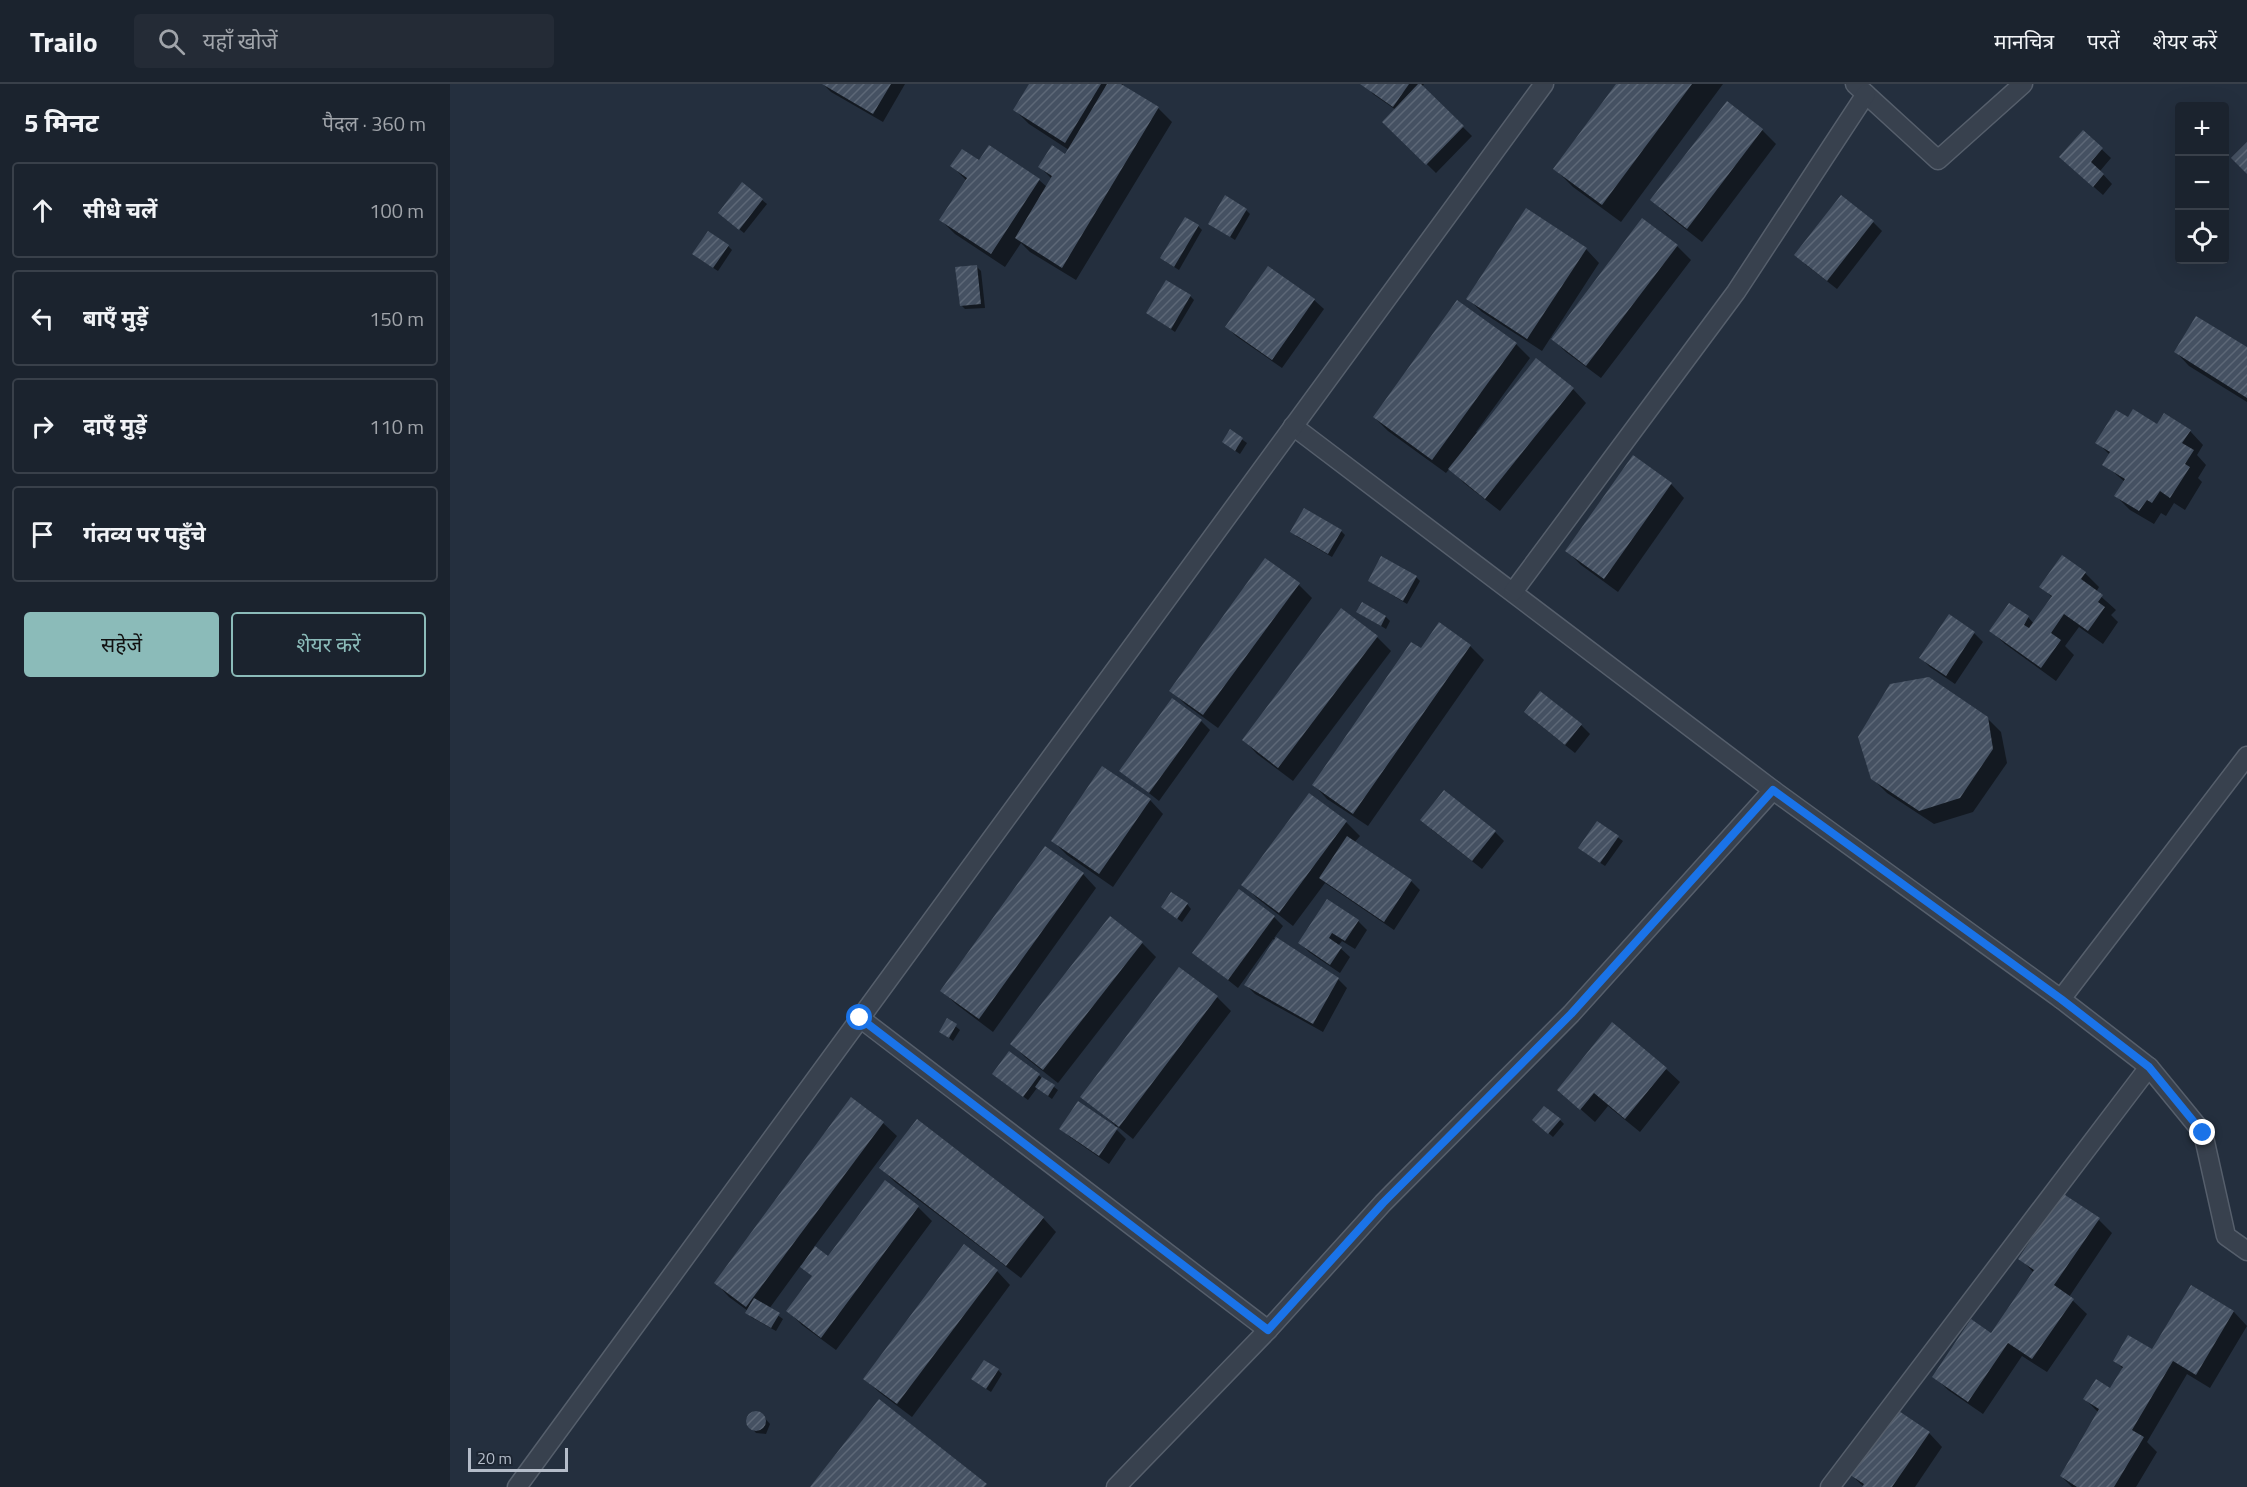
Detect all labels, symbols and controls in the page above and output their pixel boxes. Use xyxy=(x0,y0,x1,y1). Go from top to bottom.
search box xyxy=(134,14,554,68)
text: Trailo xyxy=(30,20,98,63)
text: यहाँ खोजें xyxy=(203,24,278,58)
icon: search xyxy=(155,25,188,58)
text: मानचित्र xyxy=(1994,25,2054,57)
text: परतें xyxy=(2087,25,2120,57)
text: शेयर करें xyxy=(2153,25,2217,57)
map controls xyxy=(2175,102,2229,264)
button: + xyxy=(2175,102,2229,156)
text: 5 मिनट xyxy=(24,103,99,142)
text: पैदल · 360 m xyxy=(323,108,426,139)
button: − xyxy=(2175,156,2229,210)
text: सीधे चलें xyxy=(83,193,157,227)
icon: ahead xyxy=(26,194,59,227)
text: 100 m xyxy=(369,195,424,226)
button: locate xyxy=(2175,210,2229,264)
text: बाएँ मुड़ें xyxy=(83,301,148,335)
icon: left xyxy=(26,302,59,335)
text: 150 m xyxy=(369,303,424,334)
text: दाएँ मुड़ें xyxy=(83,409,147,443)
icon: right xyxy=(26,410,59,443)
text: 110 m xyxy=(369,411,424,442)
text: गंतव्य पर पहुँचे xyxy=(83,517,206,551)
icon: arrive xyxy=(26,518,59,551)
button: सहेजें xyxy=(24,612,219,677)
button: शेयर करें xyxy=(231,612,426,677)
route start xyxy=(846,1004,872,1030)
route end xyxy=(2189,1119,2215,1145)
scale bar xyxy=(468,1445,568,1472)
text: 20 m xyxy=(477,1446,512,1470)

